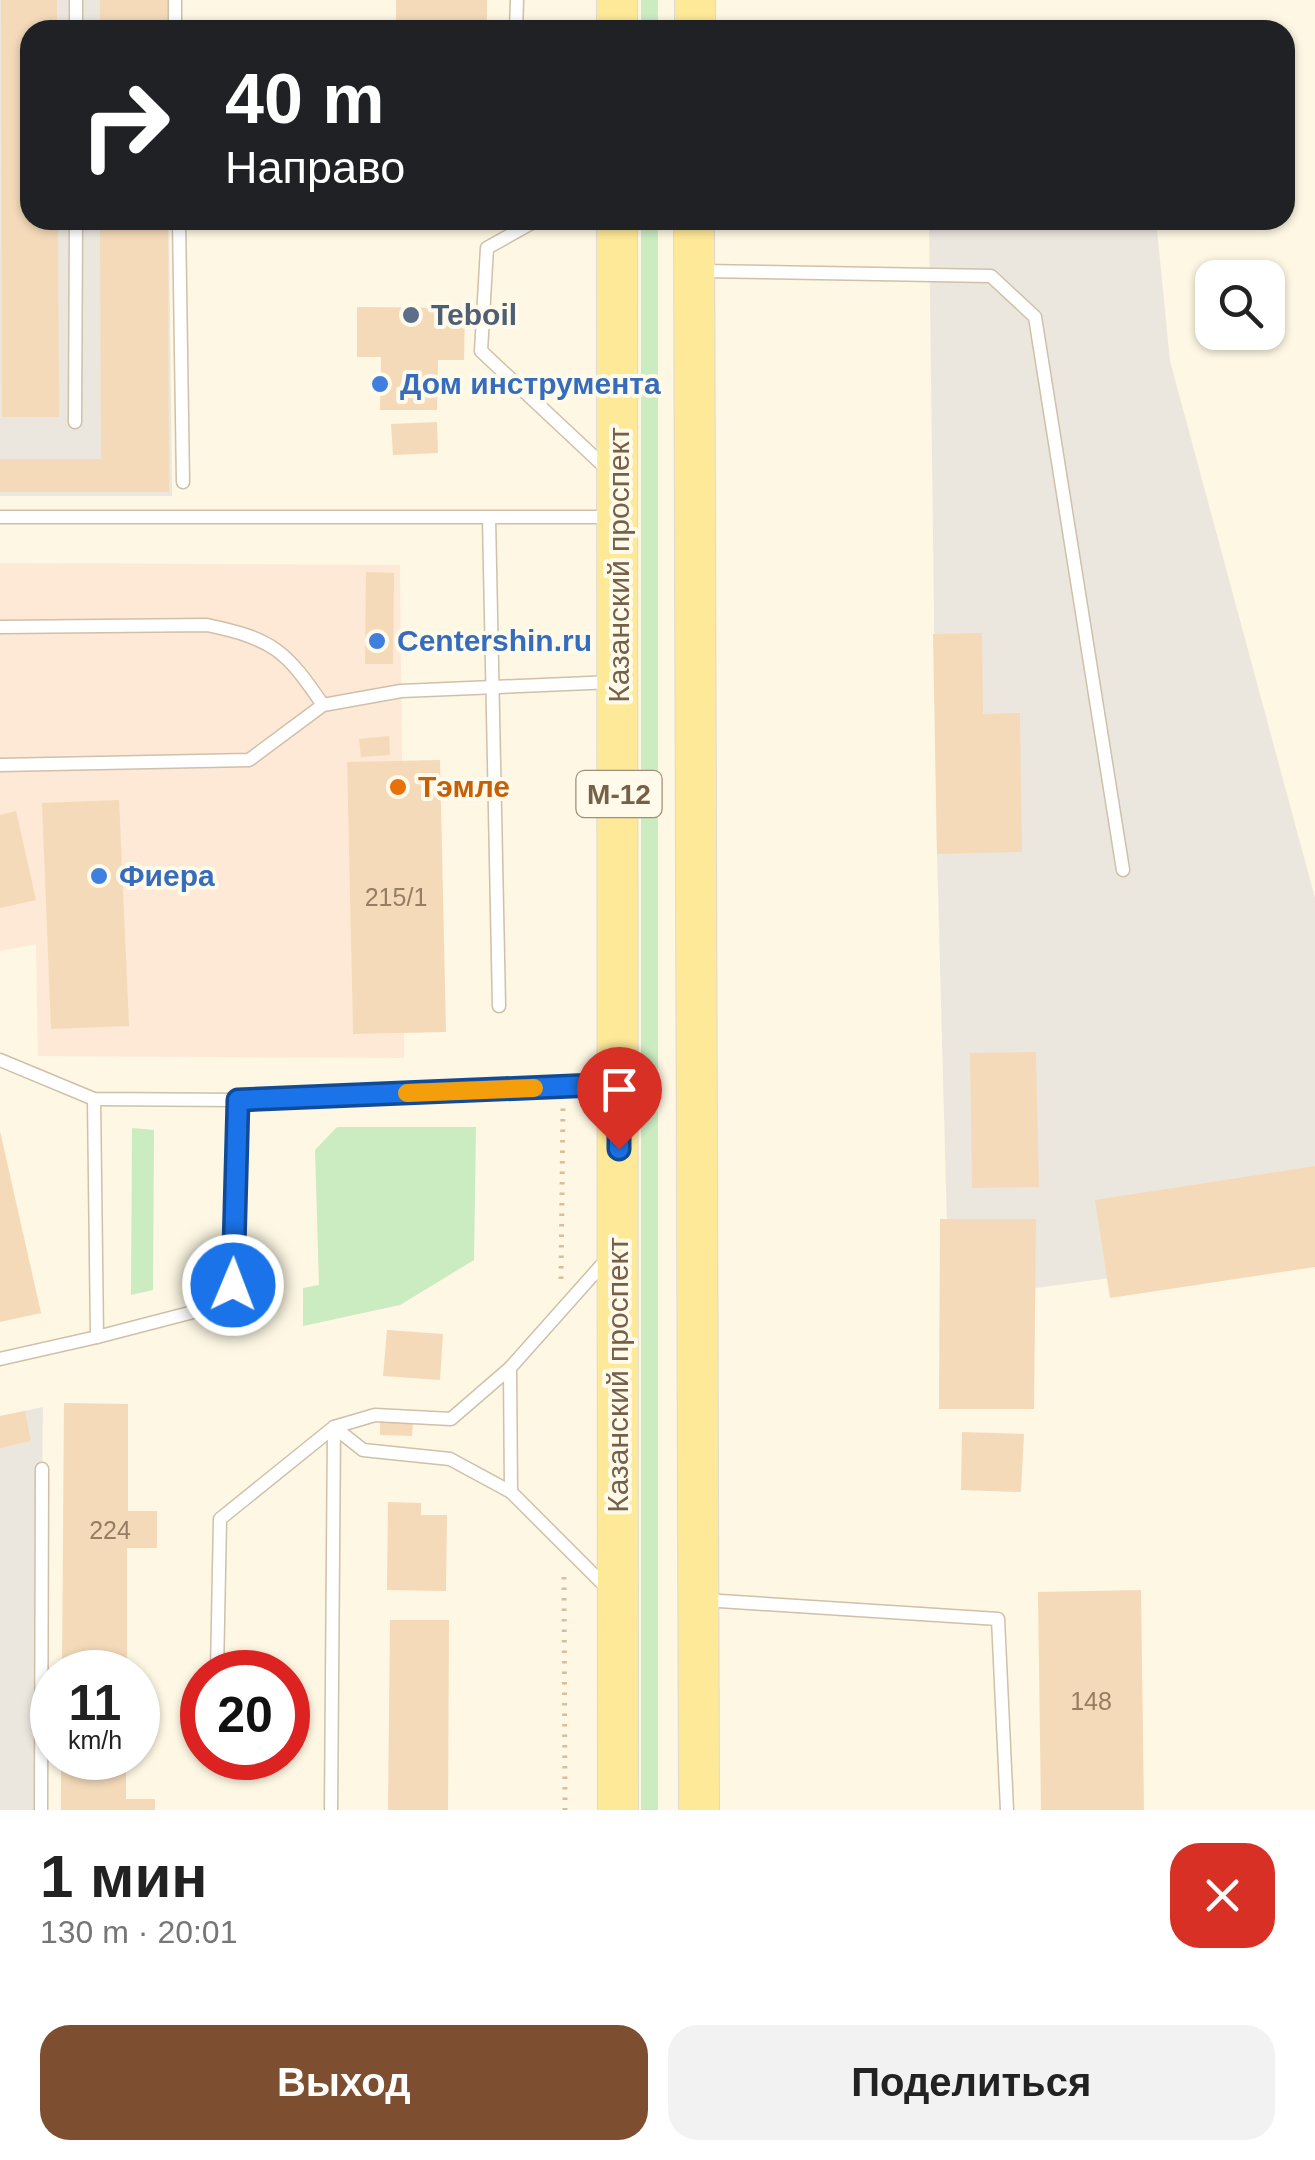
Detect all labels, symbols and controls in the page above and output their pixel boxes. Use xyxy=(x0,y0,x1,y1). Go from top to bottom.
icon: right xyxy=(60,60,190,190)
text: 40 m xyxy=(225,60,385,138)
text: Направо xyxy=(225,142,405,193)
map controls xyxy=(1195,260,1285,350)
button: search xyxy=(1195,260,1285,350)
place label: Teboil xyxy=(431,298,517,331)
marker: Teboil xyxy=(400,304,422,326)
place label: Дом инструмента xyxy=(400,367,661,400)
marker: Дом инструмента xyxy=(369,373,391,395)
street label: Казанский проспект xyxy=(602,427,635,703)
place label: Centershin.ru xyxy=(397,624,592,657)
marker: Centershin.ru xyxy=(366,630,388,652)
place label: Тэмле xyxy=(418,770,510,803)
road number: М-12 xyxy=(576,771,662,817)
marker: Тэмле xyxy=(387,776,409,798)
place label: Фиера xyxy=(119,859,215,892)
marker: Фиера xyxy=(88,865,110,887)
house number: 215/1 xyxy=(365,883,427,911)
pin xyxy=(577,1047,662,1150)
icon: arrive xyxy=(592,1062,647,1117)
position arrow xyxy=(181,1233,285,1337)
street label: Казанский проспект xyxy=(601,1237,634,1513)
house number: 224 xyxy=(89,1516,131,1544)
speed limit sign: 20 xyxy=(180,1650,310,1780)
text: 11 xyxy=(69,1675,121,1731)
house number: 148 xyxy=(1070,1687,1112,1715)
text: km/h xyxy=(68,1726,122,1754)
text: 1 мин xyxy=(40,1843,208,1910)
button: close xyxy=(1170,1843,1275,1948)
text: 130 m · 20:01 xyxy=(40,1914,237,1950)
button: Выход xyxy=(40,2025,648,2140)
button: Поделиться xyxy=(668,2025,1275,2140)

